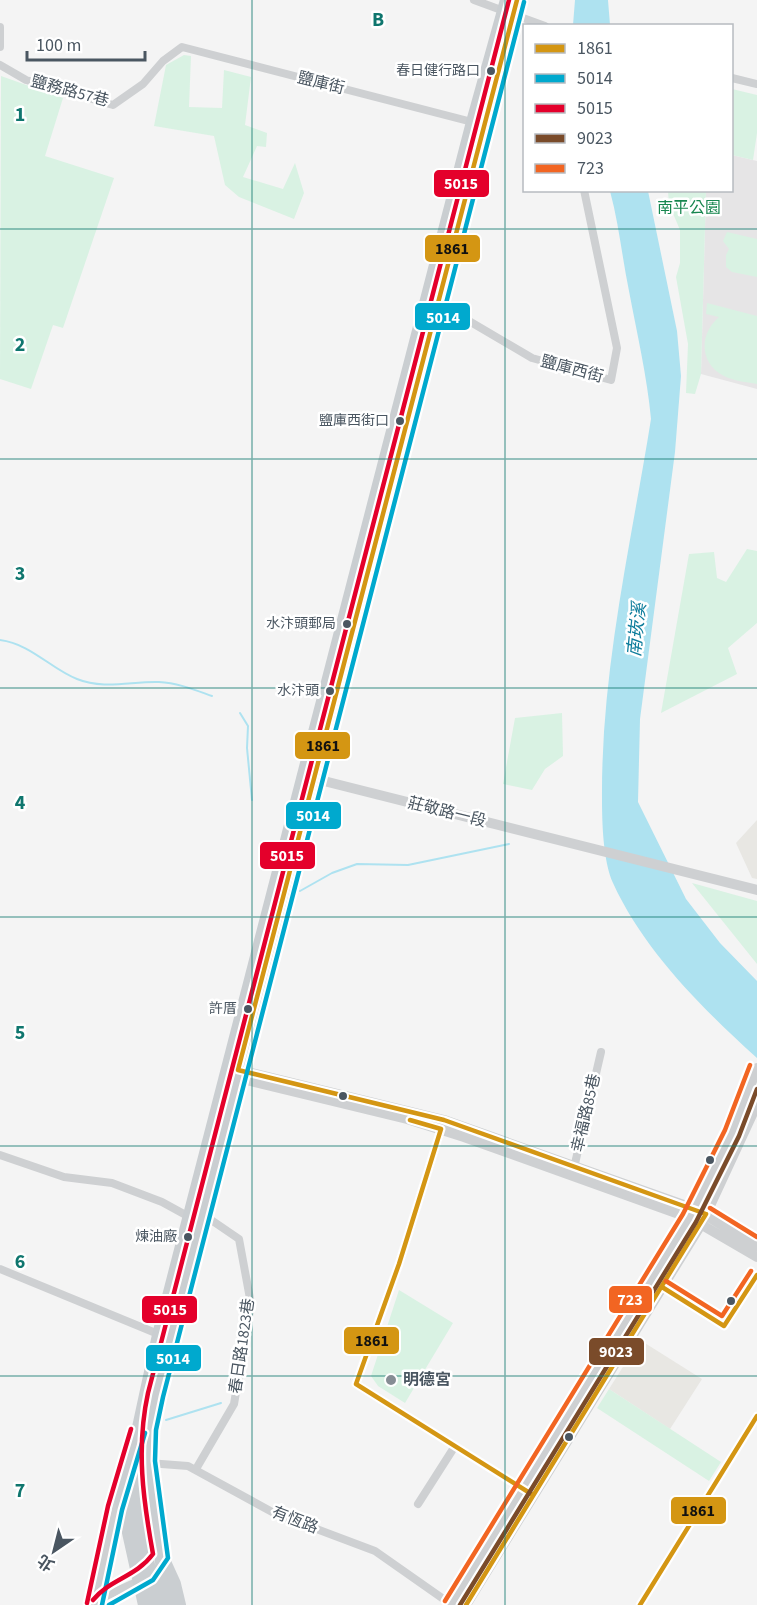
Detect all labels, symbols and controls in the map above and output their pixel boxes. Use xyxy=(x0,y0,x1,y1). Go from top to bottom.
text: B xyxy=(372,6,384,34)
scale bar xyxy=(27,24,146,62)
legend xyxy=(523,24,733,192)
text: 100 m xyxy=(36,33,81,58)
text: 1861 xyxy=(577,36,613,61)
place label: 春日健行路口 xyxy=(396,61,480,81)
marker: 春日健行路口 xyxy=(485,65,497,77)
text: 5014 xyxy=(577,66,613,91)
street label: 鹽庫街 xyxy=(295,67,347,99)
street label: 鹽務路57巷 xyxy=(29,70,111,112)
text: 5015 xyxy=(577,96,613,121)
text: 1 xyxy=(15,101,25,129)
text: 9023 xyxy=(577,126,613,151)
text: 723 xyxy=(577,156,604,181)
line badge: 5015 xyxy=(433,169,490,198)
text: 5015 xyxy=(444,173,478,195)
park label: 南平公園 xyxy=(657,197,721,219)
line badge: 1861 xyxy=(424,234,481,263)
text: 1861 xyxy=(435,238,469,260)
line badge: 5014 xyxy=(414,302,471,331)
text: 5014 xyxy=(426,307,460,329)
text: 2 xyxy=(15,331,25,359)
street label: 鹽庫西街 xyxy=(538,350,606,388)
place label: 鹽庫西街口 xyxy=(319,411,389,431)
marker: 鹽庫西街口 xyxy=(394,415,406,427)
text: 3 xyxy=(15,560,25,588)
water label: 南崁溪 xyxy=(622,599,653,658)
place label: 水汴頭郵局 xyxy=(266,614,336,634)
marker: 水汴頭郵局 xyxy=(341,618,353,630)
place label: 水汴頭 xyxy=(277,681,319,701)
marker: 水汴頭 xyxy=(324,685,336,697)
line badge: 1861 xyxy=(294,731,351,760)
text: 1861 xyxy=(306,735,340,757)
text: 4 xyxy=(15,789,26,817)
street label: 莊敬路一段 xyxy=(406,792,488,832)
line badge: 5014 xyxy=(285,801,342,830)
text: 5014 xyxy=(296,805,330,827)
line badge: 5015 xyxy=(259,841,316,870)
text: 5015 xyxy=(270,845,304,867)
place label: 許厝 xyxy=(209,999,237,1019)
marker: 許厝 xyxy=(242,1003,254,1015)
text: 5 xyxy=(15,1019,25,1047)
street label: 幸福路85巷 xyxy=(566,1072,606,1154)
unlabelled marker xyxy=(337,1090,349,1102)
unlabelled marker xyxy=(704,1154,716,1166)
place label: 煉油廠 xyxy=(135,1227,177,1247)
marker: 煉油廠 xyxy=(182,1231,194,1243)
text: 6 xyxy=(15,1248,25,1276)
line badge: 723 xyxy=(608,1285,653,1314)
text: 723 xyxy=(617,1289,643,1311)
line badge: 5015 xyxy=(141,1295,198,1324)
unlabelled marker xyxy=(725,1295,737,1307)
street label: 春日路1823巷 xyxy=(224,1297,260,1395)
text: 5015 xyxy=(153,1299,187,1321)
line badge: 1861 xyxy=(343,1326,400,1355)
text: 1861 xyxy=(355,1330,389,1352)
line badge: 9023 xyxy=(588,1337,645,1366)
text: 9023 xyxy=(599,1341,633,1363)
line badge: 5014 xyxy=(145,1344,202,1372)
text: 5014 xyxy=(156,1348,190,1370)
place label: 明德宮 xyxy=(403,1369,451,1391)
marker: 明德宮 xyxy=(384,1373,398,1387)
unlabelled marker xyxy=(563,1431,575,1443)
text: 7 xyxy=(15,1477,25,1505)
line badge: 1861 xyxy=(670,1496,727,1525)
text: 1861 xyxy=(681,1500,715,1522)
street label: 有恆路 xyxy=(269,1501,321,1539)
north arrow xyxy=(24,1521,84,1581)
text: 北 xyxy=(33,1549,59,1576)

